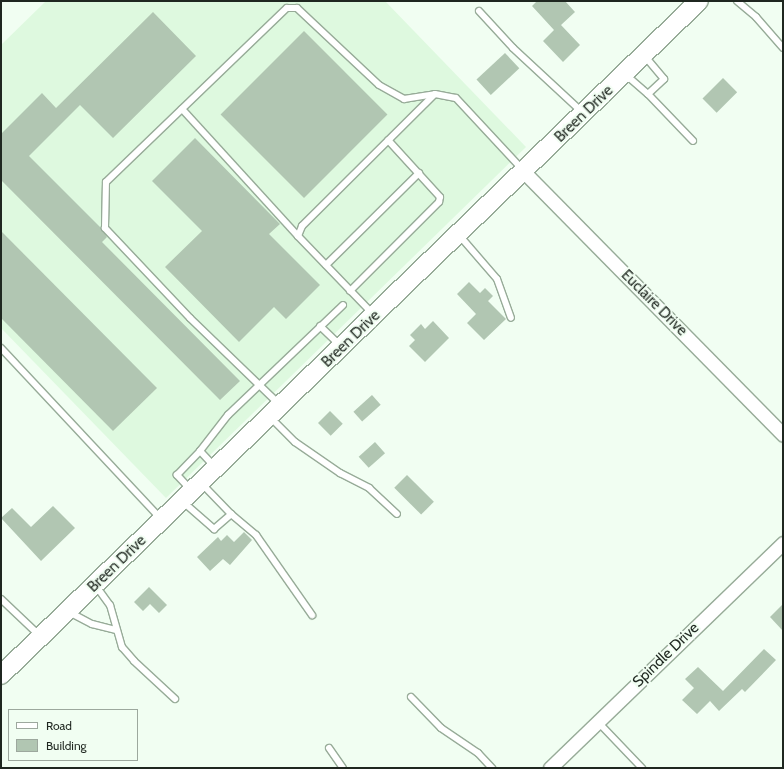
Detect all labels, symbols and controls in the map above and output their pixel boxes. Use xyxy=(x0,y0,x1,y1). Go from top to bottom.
street label: Breen Drive xyxy=(551,82,617,146)
street label: Euclaire Drive xyxy=(617,266,691,340)
street label: Breen Drive xyxy=(318,307,384,371)
street label: Breen Drive xyxy=(84,532,150,596)
street label: Spindle Drive xyxy=(629,619,703,691)
legend xyxy=(8,709,138,761)
text: Road xyxy=(46,718,72,733)
text: Building xyxy=(46,738,87,753)

